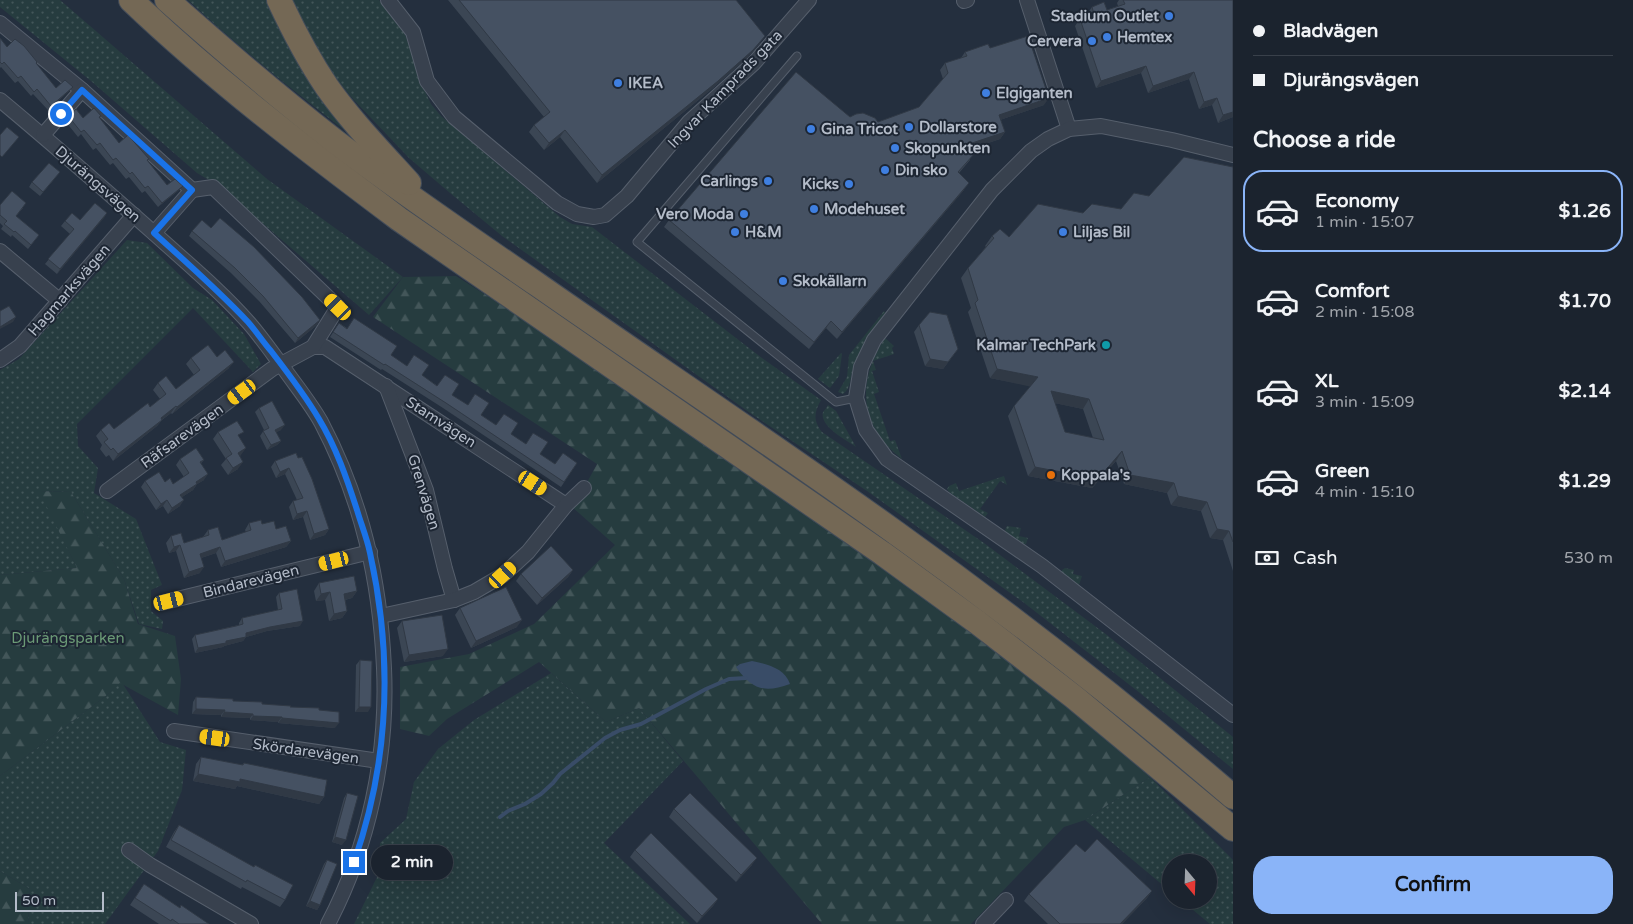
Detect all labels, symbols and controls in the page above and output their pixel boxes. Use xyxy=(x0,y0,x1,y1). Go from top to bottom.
place label: Stadium Outlet xyxy=(1051,7,1159,25)
marker: Stadium Outlet xyxy=(1163,10,1175,22)
text: Bladvägen xyxy=(1283,20,1378,42)
street label: Ingvar Kamprads gata xyxy=(664,26,786,152)
place label: Hemtex xyxy=(1117,28,1172,46)
marker: Hemtex xyxy=(1101,31,1113,43)
place label: Cervera xyxy=(1027,32,1082,50)
marker: Cervera xyxy=(1086,35,1098,47)
text: Djurängsvägen xyxy=(1283,69,1419,91)
place label: IKEA xyxy=(628,74,663,92)
marker: IKEA xyxy=(612,77,624,89)
place label: Elgiganten xyxy=(996,84,1073,103)
marker: Elgiganten xyxy=(980,87,992,99)
route start xyxy=(50,103,72,125)
place label: Dollarstore xyxy=(919,118,997,136)
place label: Gina Tricot xyxy=(821,120,898,138)
marker: Dollarstore xyxy=(903,121,915,133)
marker: Gina Tricot xyxy=(805,123,817,135)
text: Choose a ride xyxy=(1253,127,1396,153)
place label: Skopunkten xyxy=(905,139,990,158)
street label: Djurängsvägen xyxy=(52,142,144,226)
marker: Skopunkten xyxy=(889,142,901,154)
place label: Din sko xyxy=(895,161,947,179)
marker: Din sko xyxy=(879,164,891,176)
place label: Carlings xyxy=(700,172,758,191)
marker: Carlings xyxy=(762,175,774,187)
place label: Kicks xyxy=(802,175,839,193)
marker: Kicks xyxy=(843,178,855,190)
icon: car xyxy=(1255,189,1300,234)
text: Economy xyxy=(1315,190,1399,212)
place label: Modehuset xyxy=(824,200,905,218)
text: $1.26 xyxy=(1559,200,1611,222)
marker: Modehuset xyxy=(808,203,820,215)
place label: Vero Moda xyxy=(656,205,734,223)
marker: Vero Moda xyxy=(738,208,750,220)
text: 1 min · 15:07 xyxy=(1315,212,1414,232)
place label: H&M xyxy=(745,223,782,241)
place label: Liljas Bil xyxy=(1073,223,1130,242)
marker: H&M xyxy=(729,226,741,238)
marker: Liljas Bil xyxy=(1057,226,1069,238)
street label: Hagmarksvägen xyxy=(24,240,114,340)
place label: Skokällarn xyxy=(793,272,867,290)
marker: Skokällarn xyxy=(777,275,789,287)
icon: car xyxy=(1255,279,1300,324)
text: Comfort xyxy=(1315,280,1389,302)
text: $1.70 xyxy=(1559,290,1611,312)
car xyxy=(321,291,354,323)
text: 2 min · 15:08 xyxy=(1315,302,1414,322)
place label: Kalmar TechPark xyxy=(976,336,1096,354)
marker: Kalmar TechPark xyxy=(1100,339,1112,351)
icon: car xyxy=(1255,369,1300,414)
text: XL xyxy=(1315,370,1339,392)
car xyxy=(225,377,258,407)
text: $2.14 xyxy=(1559,380,1611,402)
text: 3 min · 15:09 xyxy=(1315,392,1414,412)
street label: Stamvägen xyxy=(403,393,479,451)
street label: Räfsarevägen xyxy=(137,400,227,472)
street label: Grenvägen xyxy=(404,452,444,532)
icon: car xyxy=(1255,459,1300,504)
text: Green xyxy=(1315,460,1369,482)
place label: Koppala's xyxy=(1061,466,1130,485)
car xyxy=(516,469,549,497)
marker: Koppala's xyxy=(1045,469,1057,481)
text: $1.29 xyxy=(1559,470,1611,492)
text: 4 min · 15:10 xyxy=(1315,482,1414,502)
icon: cash xyxy=(1253,544,1281,572)
text: Cash xyxy=(1293,547,1338,569)
text: 530 m xyxy=(1564,548,1613,568)
car xyxy=(317,550,350,572)
car xyxy=(486,559,519,591)
street label: Bindarevägen xyxy=(201,560,301,602)
car xyxy=(152,590,185,612)
park label: Djurängsparken xyxy=(11,629,125,647)
car xyxy=(199,728,230,748)
street label: Skördarevägen xyxy=(252,735,360,767)
callout: 2 min xyxy=(372,844,454,880)
route end xyxy=(343,851,365,873)
text: 2 min xyxy=(391,852,433,872)
north arrow xyxy=(1162,854,1218,909)
map controls xyxy=(1162,854,1217,909)
button: Confirm xyxy=(1253,856,1613,914)
scale bar xyxy=(15,889,104,912)
text: 50 m xyxy=(22,892,56,909)

